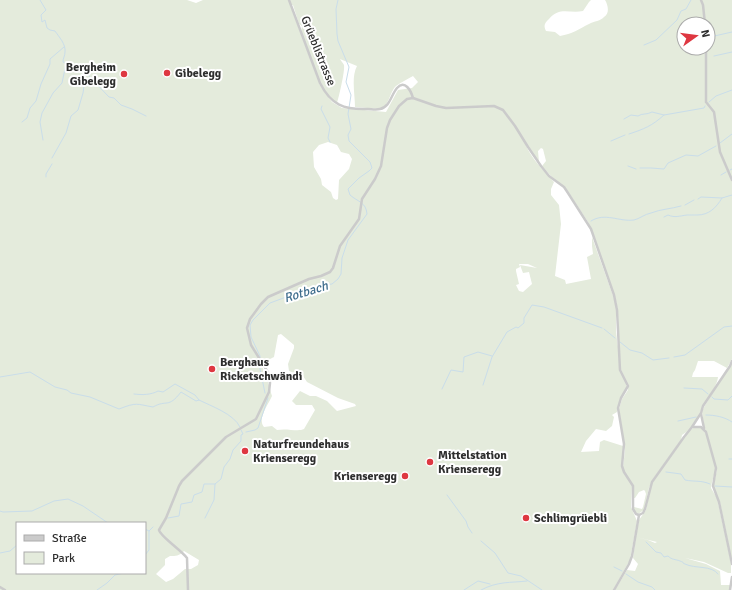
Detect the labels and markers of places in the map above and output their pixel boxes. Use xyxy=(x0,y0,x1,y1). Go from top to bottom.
place label: Bergheim Gibelegg xyxy=(66,60,117,89)
place label: Gibelegg xyxy=(175,66,222,81)
marker: Gibelegg xyxy=(162,68,172,78)
marker: Bergheim Gibelegg xyxy=(119,69,129,79)
place label: Berghaus Ricketschwändi xyxy=(220,355,302,384)
marker: Berghaus Ricketschwändi xyxy=(207,364,217,374)
place label: Naturfreundehaus Krienseregg xyxy=(253,437,350,466)
marker: Naturfreundehaus Krienseregg xyxy=(240,446,250,456)
place label: Mittelstation Krienseregg xyxy=(438,448,507,477)
marker: Mittelstation Krienseregg xyxy=(425,457,435,467)
place label: Krienseregg xyxy=(334,469,398,484)
marker: Krienseregg xyxy=(400,471,410,481)
place label: Schlimgrüebli xyxy=(534,511,607,526)
marker: Schlimgrüebli xyxy=(521,513,531,523)

